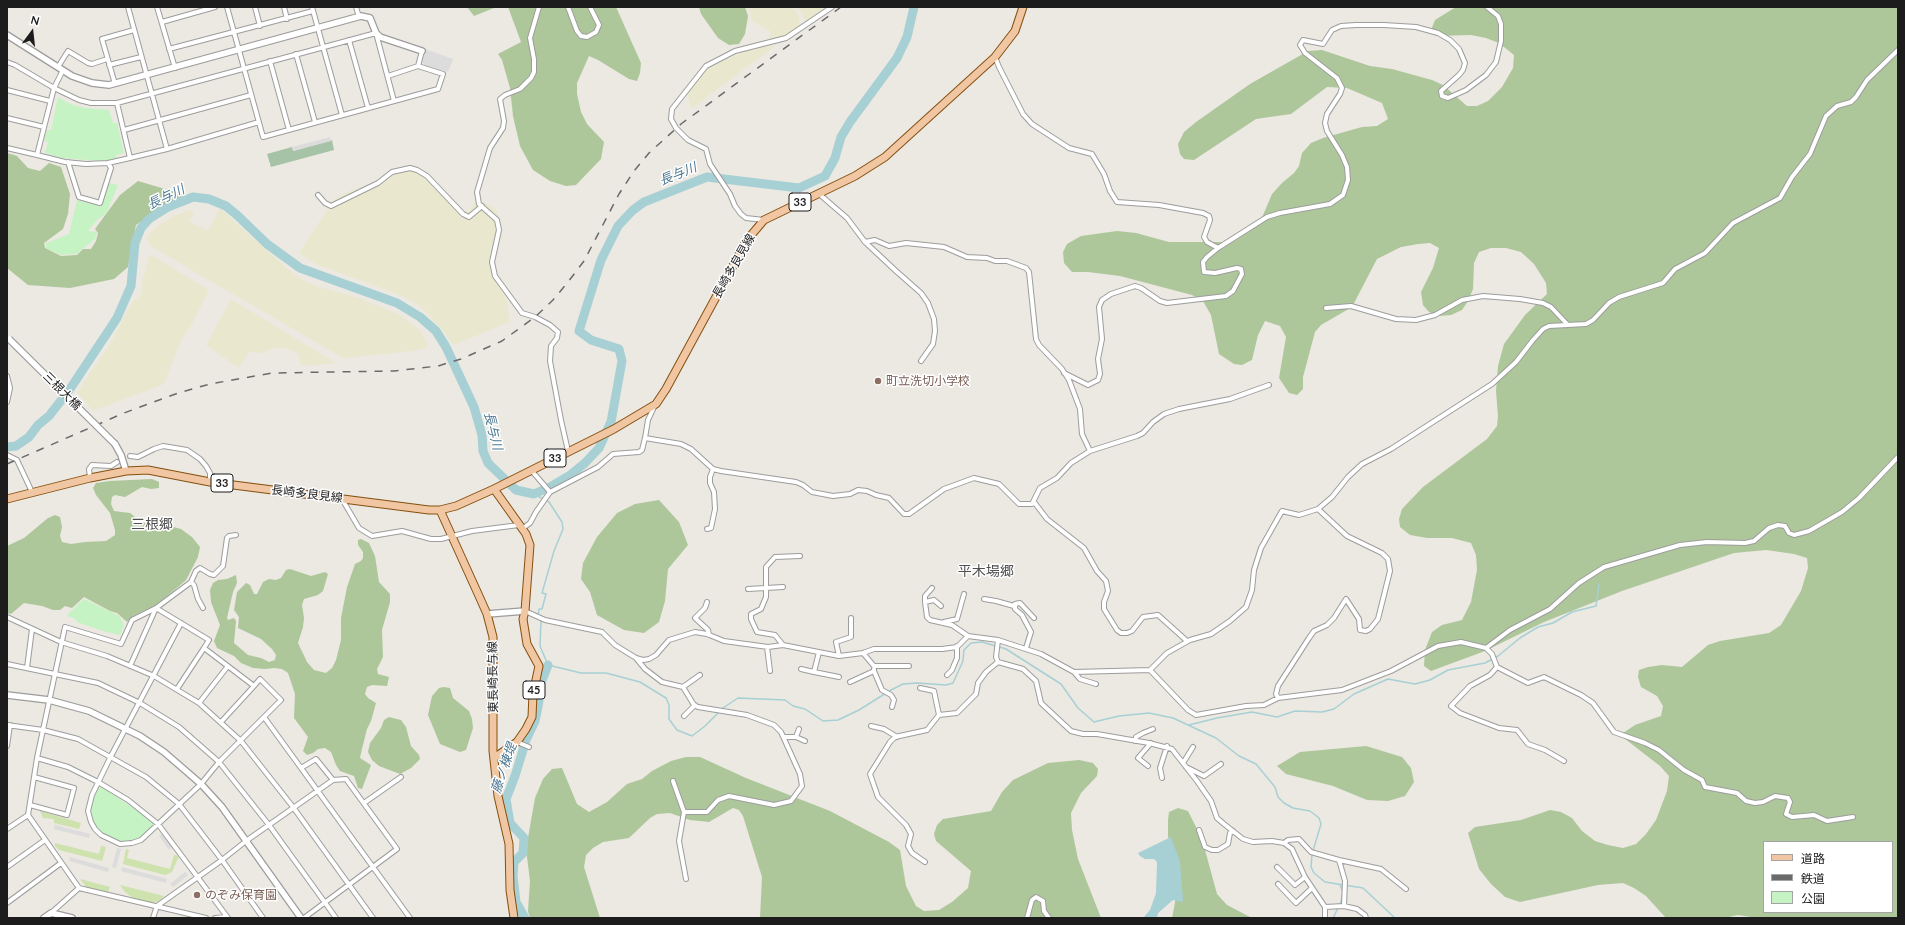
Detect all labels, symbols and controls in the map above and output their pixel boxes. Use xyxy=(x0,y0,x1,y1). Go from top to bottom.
north arrow xyxy=(12,12,52,52)
text: N xyxy=(29,13,41,27)
water label: 長与川 xyxy=(657,159,699,189)
water label: 長与川 xyxy=(145,181,187,213)
road number: 33 xyxy=(789,193,811,211)
street label: 長崎多良見線 xyxy=(710,231,758,301)
street label: 三根大橋 xyxy=(40,369,84,413)
place label: 町立洗切小学校 xyxy=(886,374,970,388)
marker: 町立洗切小学校 xyxy=(873,376,883,386)
water label: 長与川 xyxy=(481,410,505,452)
road number: 33 xyxy=(544,449,566,467)
road number: 33 xyxy=(211,474,233,492)
street label: 長崎多良見線 xyxy=(270,482,344,506)
district label: 三根郷 xyxy=(131,516,173,532)
district label: 平木場郷 xyxy=(958,563,1014,579)
street label: 東長崎長与線 xyxy=(485,641,501,713)
road number: 45 xyxy=(523,681,545,699)
water label: 藤ノ棟堤 xyxy=(488,741,520,795)
legend xyxy=(1763,841,1893,913)
text: 道路 xyxy=(1801,851,1825,866)
text: 鉄道 xyxy=(1801,871,1825,886)
place label: のぞみ保育園 xyxy=(205,888,277,902)
marker: のぞみ保育園 xyxy=(192,890,202,900)
text: 公園 xyxy=(1801,891,1825,906)

